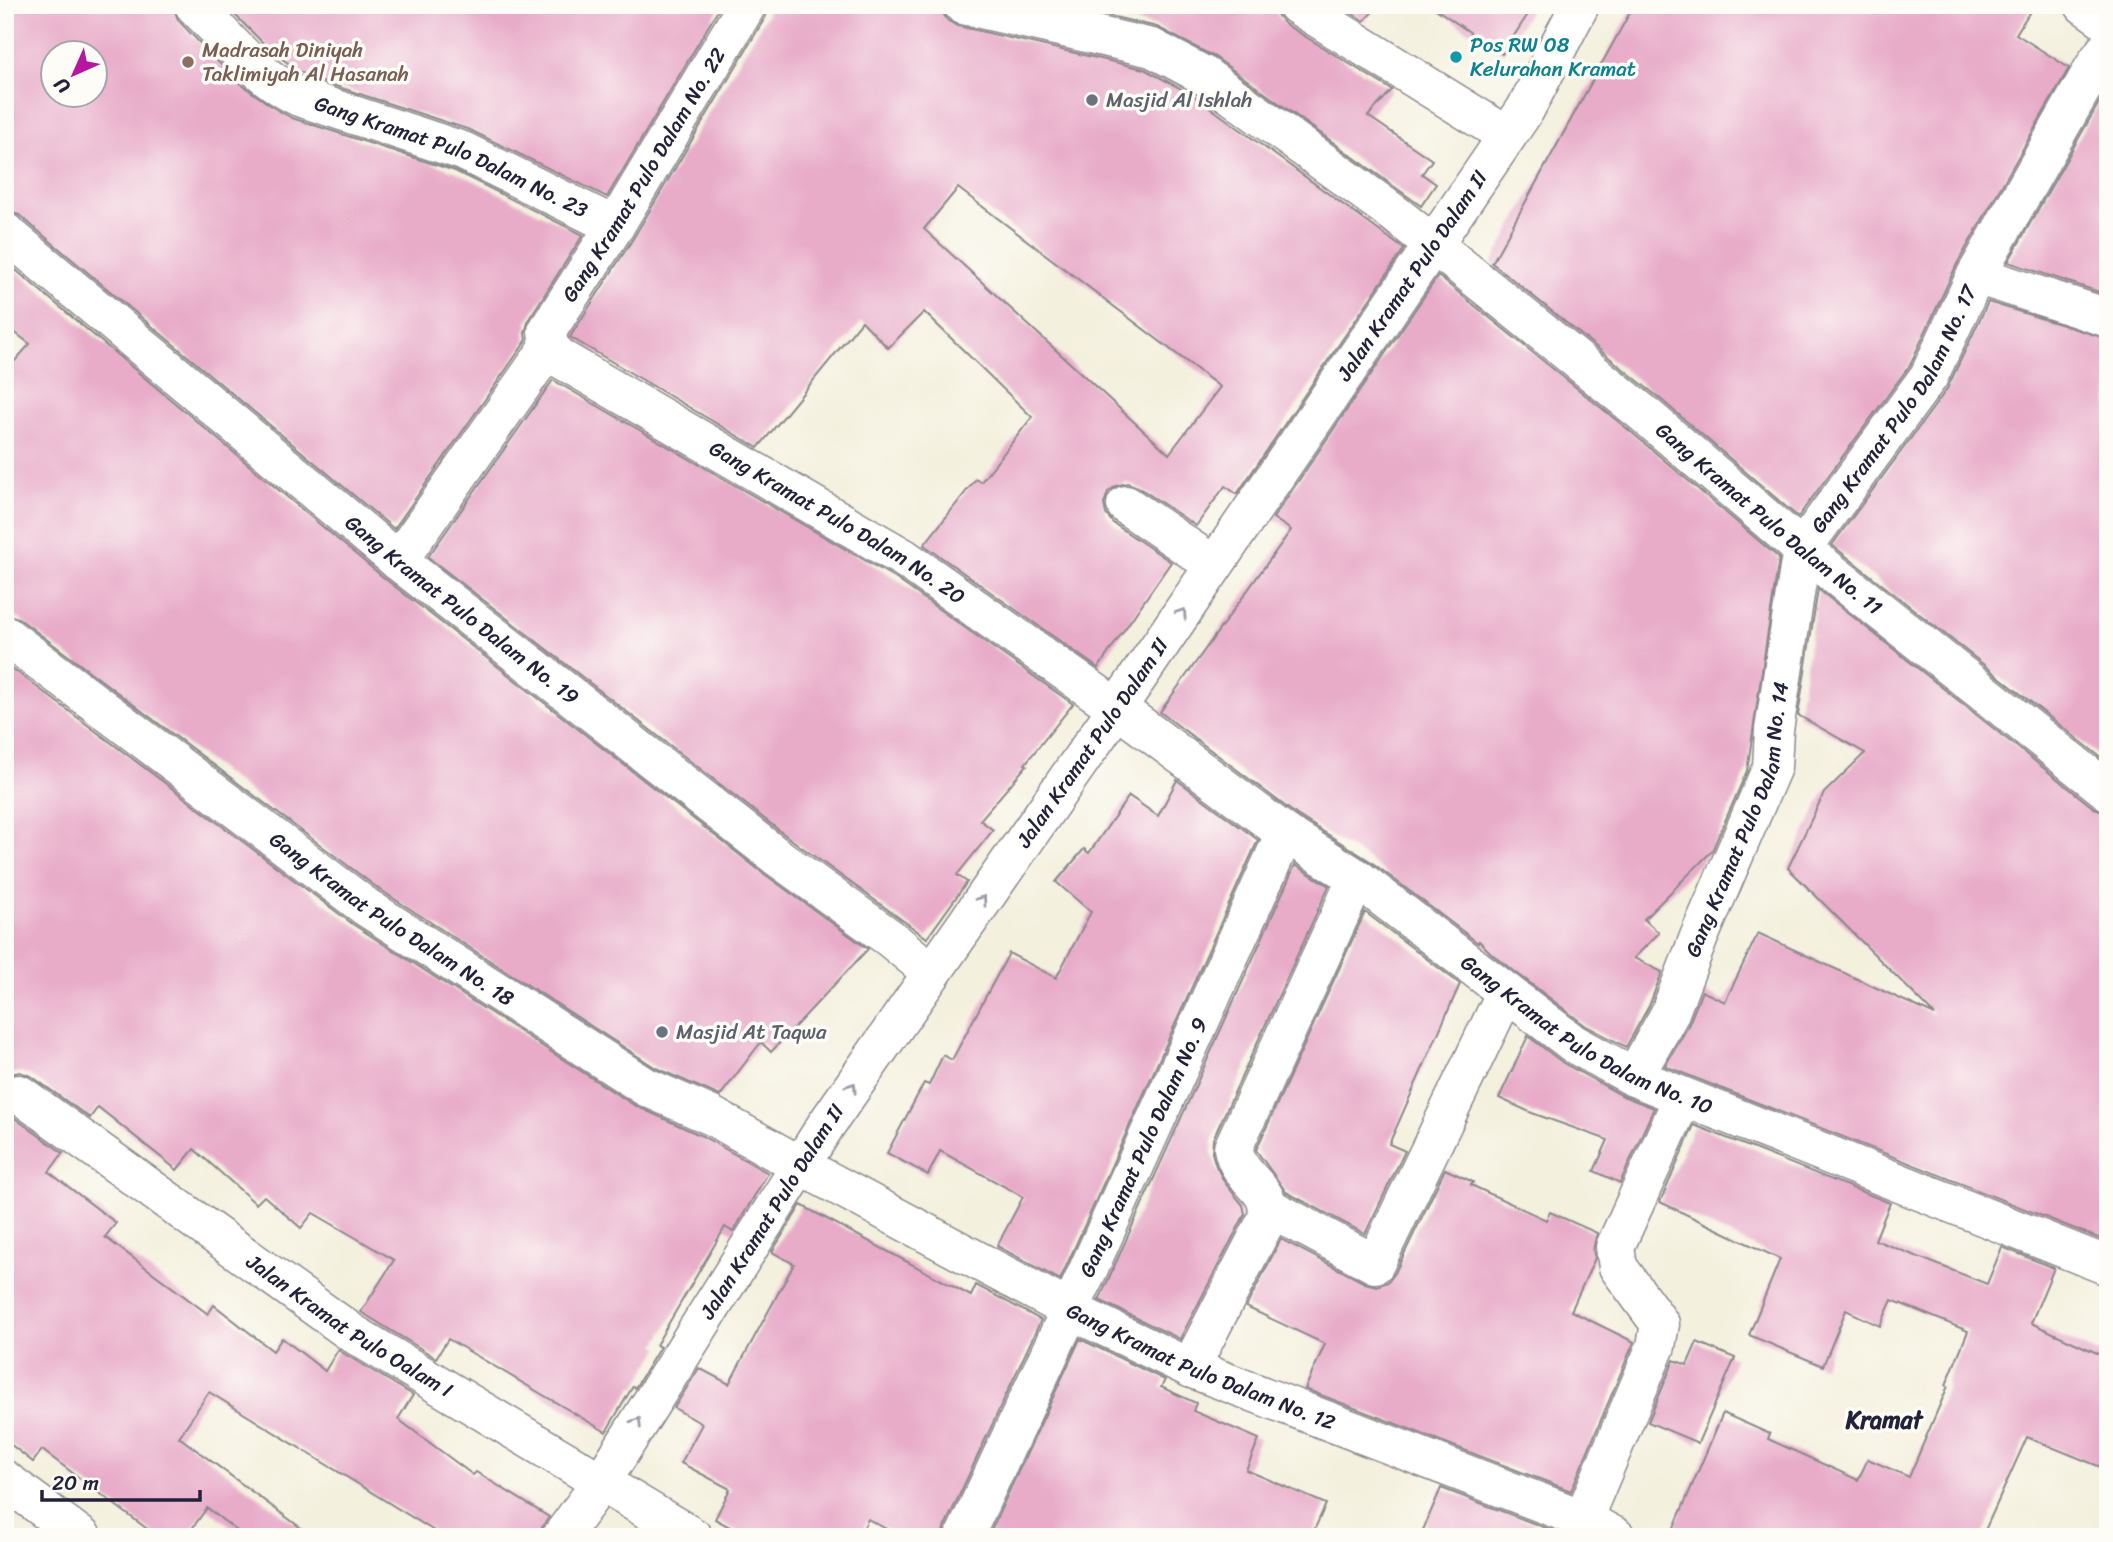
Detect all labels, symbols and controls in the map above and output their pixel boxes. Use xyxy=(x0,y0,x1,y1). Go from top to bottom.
place label: Pos RW 08 Kelurahan Kramat xyxy=(1470,26,1636,88)
place label: Madrasah Diniyah Taklimiyah Al Hasanah xyxy=(202,31,409,93)
north arrow xyxy=(38,38,108,108)
street label: Gang Kramat Pulo Dalam No. 22 xyxy=(551,40,737,310)
marker: Pos RW 08 Kelurahan Kramat xyxy=(1448,49,1464,65)
marker: Madrasah Diniyah Taklimiyah Al Hasanah xyxy=(180,54,196,70)
text: U xyxy=(45,69,78,102)
place label: Masjid Al Ishlah xyxy=(1106,81,1252,119)
street label: Gang Kramat Pulo Dalam No. 23 xyxy=(309,84,595,229)
marker: Masjid Al Ishlah xyxy=(1084,92,1100,108)
street label: Jalan Kramat Pulo Dalam II xyxy=(1326,162,1498,390)
street label: Gang Kramat Pulo Dalam No. 17 xyxy=(1800,277,1989,542)
street label: Gang Kramat Pulo Dalam No. 11 xyxy=(1646,412,1891,625)
street label: Gang Kramat Pulo Dalam No. 20 xyxy=(702,430,974,615)
street label: Gang Kramat Pulo Dalam No. 19 xyxy=(336,505,588,715)
one-way arrow xyxy=(1174,607,1187,620)
street label: Jalan Kramat Pulo Dalam II xyxy=(1005,629,1179,857)
street label: Gang Kramat Pulo Dalam No. 14 xyxy=(1674,679,1800,963)
street label: Gang Kramat Pulo Dalam No. 18 xyxy=(261,821,522,1017)
one-way arrow xyxy=(974,895,986,908)
street label: Gang Kramat Pulo Dalam No. 10 xyxy=(1452,944,1719,1126)
street label: Gang Kramat Pulo Dalam No. 9 xyxy=(1068,1011,1219,1284)
place label: Masjid At Taqwa xyxy=(676,1013,827,1051)
marker: Masjid At Taqwa xyxy=(654,1024,670,1040)
one-way arrow xyxy=(844,1081,857,1094)
street label: Jalan Kramat Pulo Dalam II xyxy=(689,1095,855,1328)
street label: Jalan Kramat Pulo Oalam I xyxy=(237,1243,461,1409)
street label: Gang Kramat Pulo Dalam No. 12 xyxy=(1060,1292,1341,1441)
district label: Kramat xyxy=(1845,1399,1924,1441)
one-way arrow xyxy=(628,1417,641,1430)
scale bar xyxy=(42,1458,200,1502)
text: 20 m xyxy=(52,1464,99,1502)

